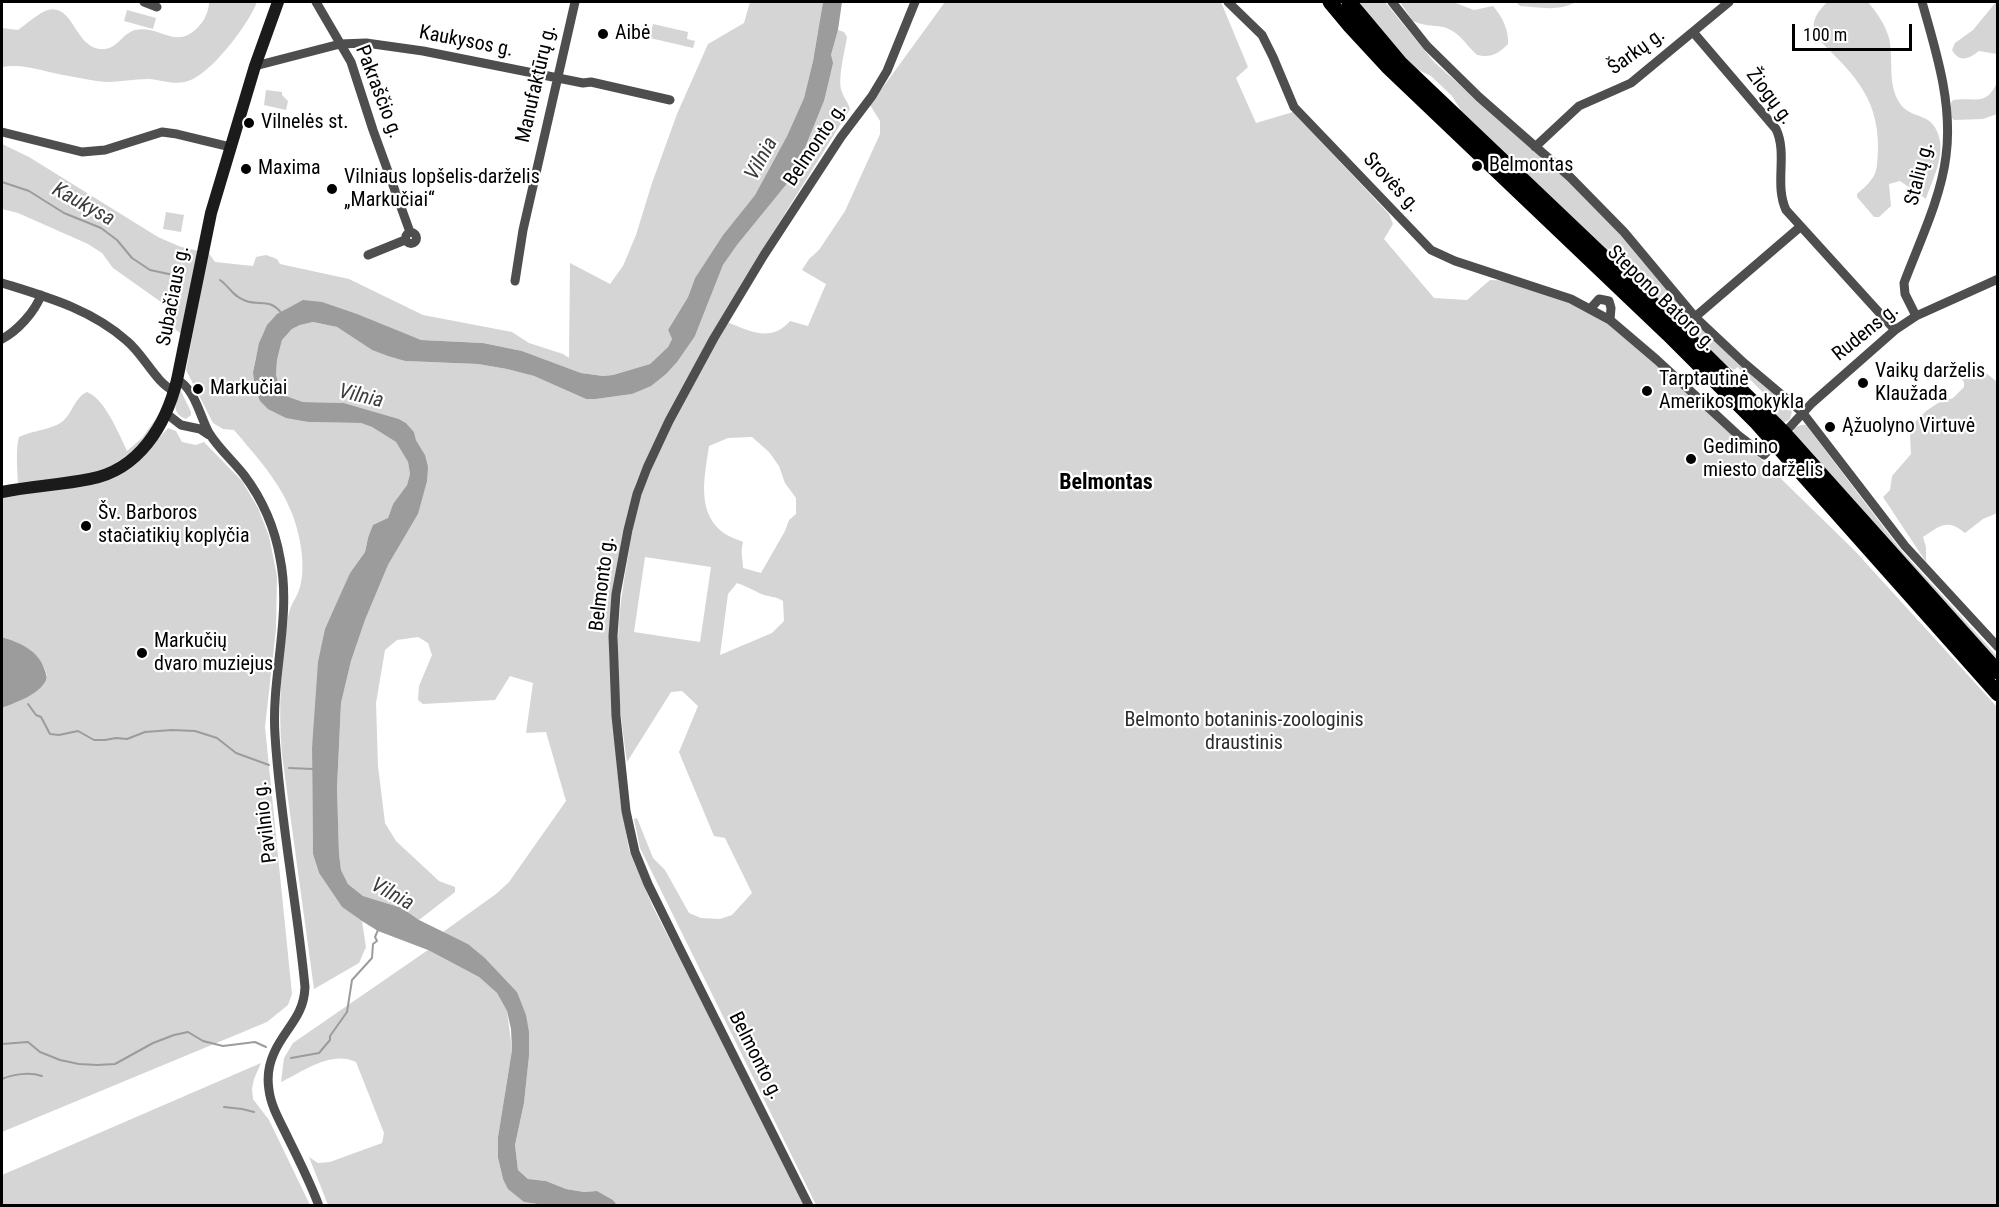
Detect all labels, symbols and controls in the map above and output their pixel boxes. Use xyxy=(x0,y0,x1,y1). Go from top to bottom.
scale bar xyxy=(1795,12,1915,50)
street label: Kaukysos g. xyxy=(417,21,515,63)
place label: Aibė xyxy=(615,22,650,46)
street label: Manufaktūrų g. xyxy=(512,23,562,145)
street label: Šarkų g. xyxy=(1604,23,1670,81)
text: 100 m xyxy=(1803,24,1847,45)
marker: Aibė xyxy=(596,27,610,41)
street label: Pakraščio g. xyxy=(349,42,407,142)
street label: Žiogų g. xyxy=(1740,64,1798,130)
street label: Belmonto g. xyxy=(779,99,853,191)
place label: Vilnelės st. xyxy=(261,111,348,135)
marker: Vilnelės st. xyxy=(242,116,256,130)
water label: Vilnia xyxy=(740,133,784,185)
street label: Stalių g. xyxy=(1901,140,1939,208)
street label: Srovės g. xyxy=(1357,148,1425,218)
place label: Belmontas xyxy=(1489,154,1573,178)
place label: Maxima xyxy=(258,157,321,181)
marker: Belmontas xyxy=(1470,159,1484,173)
marker: Maxima xyxy=(239,162,253,176)
place label: Vilniaus lopšelis-darželis „Markučiai“ xyxy=(344,166,540,213)
water label: Kaukysa xyxy=(47,178,119,232)
marker: Vilniaus lopšelis-darželis „Markučiai“ xyxy=(325,182,339,196)
street label: Stepono Batoro g. xyxy=(1602,241,1720,357)
street label: Subačiaus g. xyxy=(153,244,195,348)
street label: Rudens g. xyxy=(1828,299,1904,367)
place label: Vaikų darželis Klaužada xyxy=(1875,360,1985,407)
place label: Tarptautinė Amerikos mokykla xyxy=(1659,368,1804,415)
marker: Vaikų darželis Klaužada xyxy=(1856,376,1870,390)
place label: Markučiai xyxy=(210,377,287,401)
water label: Vilnia xyxy=(336,380,386,414)
marker: Markučiai xyxy=(191,382,205,396)
marker: Tarptautinė Amerikos mokykla xyxy=(1640,384,1654,398)
place label: Ąžuolyno Virtuvė xyxy=(1842,415,1975,439)
marker: Ąžuolyno Virtuvė xyxy=(1823,420,1837,434)
place label: Gedimino miesto darželis xyxy=(1703,436,1823,483)
marker: Gedimino miesto darželis xyxy=(1684,452,1698,466)
district label: Belmontas xyxy=(1059,470,1153,496)
place label: Šv. Barboros stačiatikių koplyčia xyxy=(98,502,250,549)
marker: Šv. Barboros stačiatikių koplyčia xyxy=(79,519,93,533)
street label: Belmonto g. xyxy=(585,535,621,633)
place label: Markučių dvaro muziejus xyxy=(154,630,273,677)
marker: Markučių dvaro muziejus xyxy=(135,646,149,660)
park label: Belmonto botaninis-zoologinis draustinis xyxy=(1124,709,1364,756)
street label: Pavilnio g. xyxy=(249,780,283,864)
water label: Vilnia xyxy=(366,873,418,917)
street label: Belmonto g. xyxy=(723,1008,787,1104)

